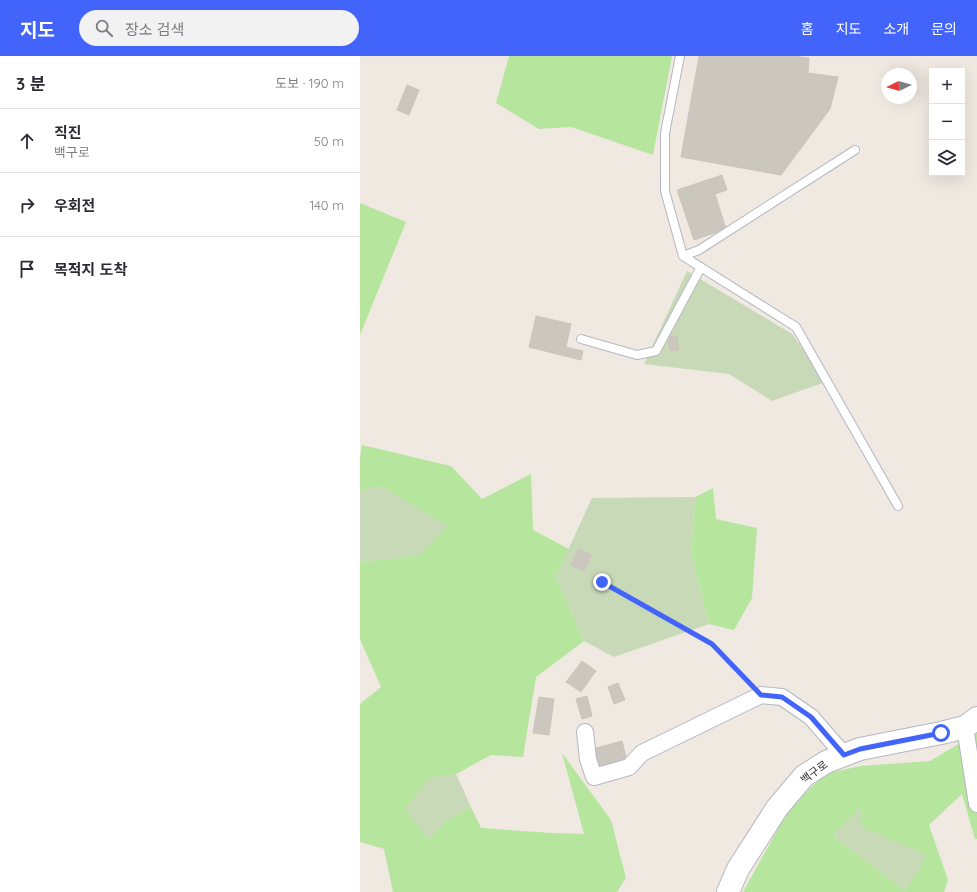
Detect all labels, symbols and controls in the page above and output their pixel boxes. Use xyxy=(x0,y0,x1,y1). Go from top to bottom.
search box xyxy=(79,10,359,46)
icon: search xyxy=(93,17,115,39)
text: 지도 xyxy=(20,18,55,42)
text: 장소 검색 xyxy=(125,20,184,39)
text: 홈 xyxy=(801,20,814,38)
text: 지도 xyxy=(836,20,861,38)
text: 소개 xyxy=(883,20,909,38)
text: 문의 xyxy=(931,20,957,38)
north arrow xyxy=(881,68,917,104)
map controls xyxy=(929,68,965,176)
button: + xyxy=(929,68,965,104)
text: 3 분 xyxy=(16,73,46,94)
text: 도보 · 190 m xyxy=(275,75,344,91)
button: − xyxy=(929,104,965,140)
text: 직진 xyxy=(54,123,82,142)
icon: ahead xyxy=(16,130,38,152)
text: 50 m xyxy=(314,133,344,149)
button: layers xyxy=(929,140,965,176)
text: 백구로 xyxy=(54,144,90,160)
icon: right xyxy=(16,194,38,216)
text: 우회전 xyxy=(54,196,95,215)
text: 140 m xyxy=(309,197,344,213)
icon: arrive xyxy=(16,258,38,280)
text: 목적지 도착 xyxy=(54,260,127,279)
route end xyxy=(593,573,611,591)
route start xyxy=(932,724,950,742)
street label: 백구로 xyxy=(798,757,830,787)

